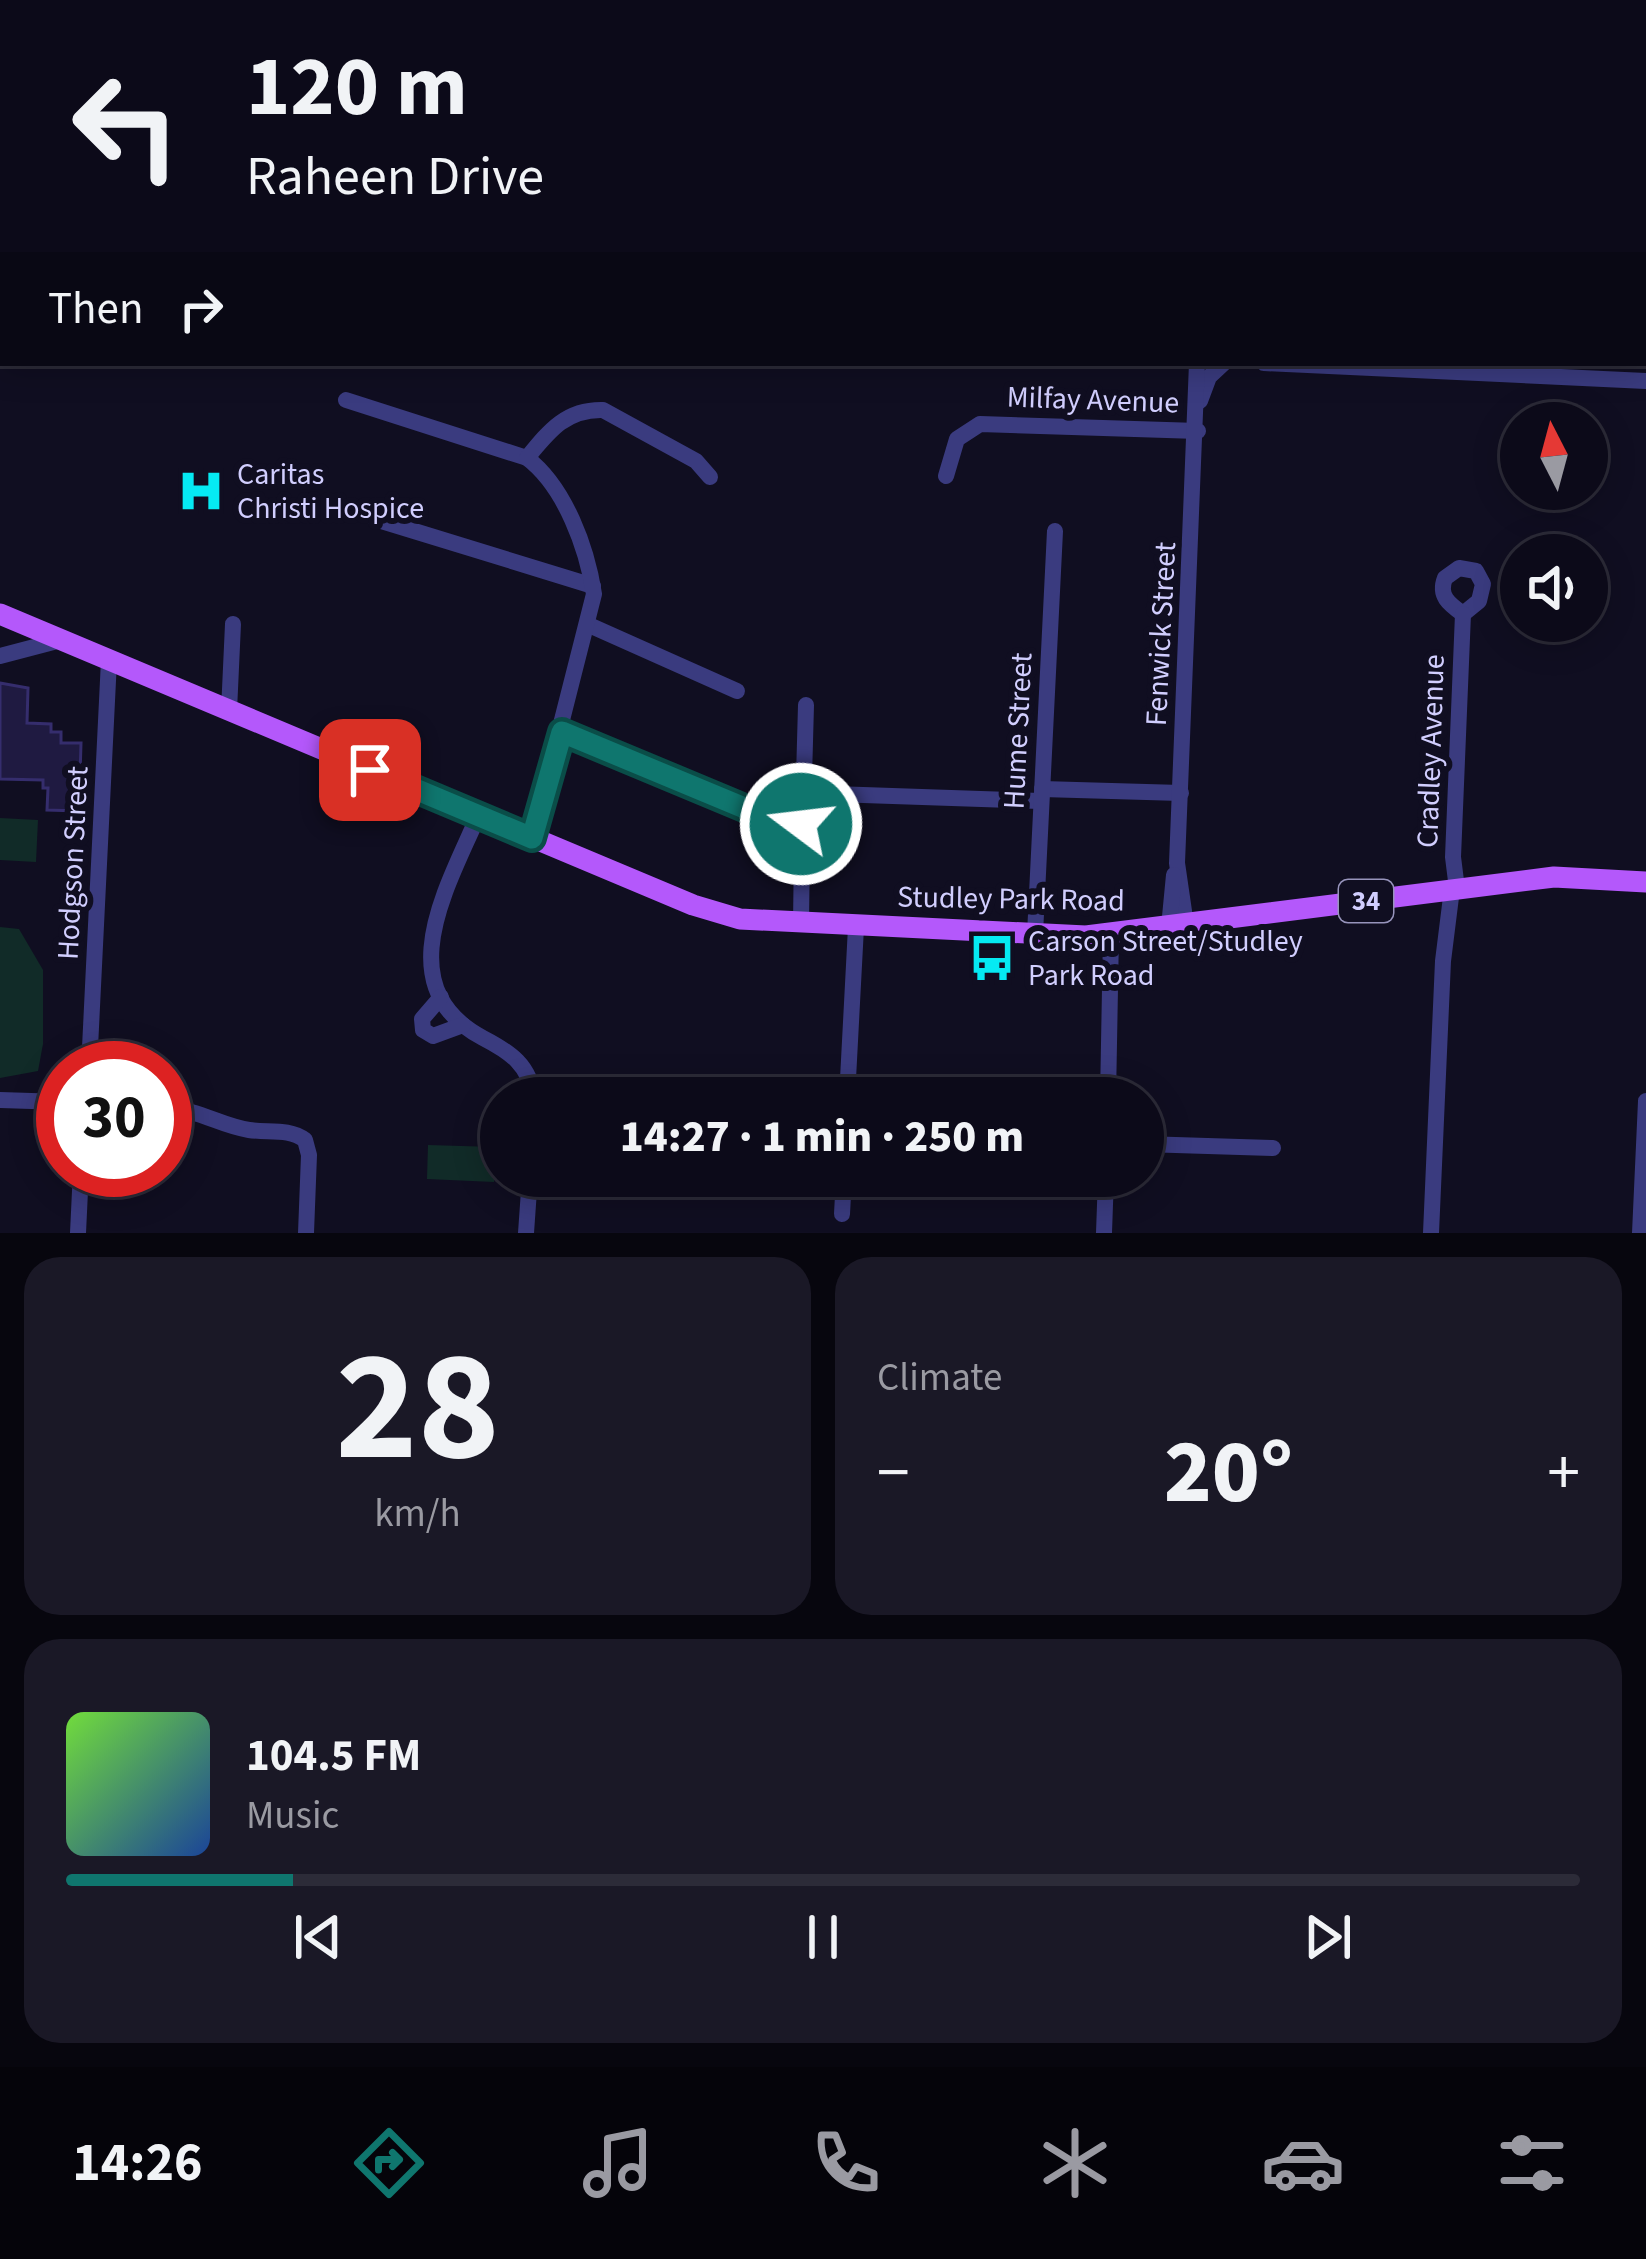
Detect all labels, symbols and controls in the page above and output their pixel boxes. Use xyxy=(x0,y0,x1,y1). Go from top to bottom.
text: 120 m xyxy=(246,28,468,148)
icon: left xyxy=(48,48,204,204)
text: Raheen Drive xyxy=(246,139,544,216)
icon: right xyxy=(168,276,234,342)
text: Then xyxy=(48,277,144,341)
street label: Milfay Avenue xyxy=(1006,376,1180,424)
north arrow xyxy=(1500,402,1608,510)
map controls xyxy=(1500,402,1608,642)
place label: Caritas Christi Hospice xyxy=(237,453,424,530)
hospital icon: Caritas Christi Hospice xyxy=(176,466,226,516)
button: sound xyxy=(1500,534,1608,642)
street label: Fenwick Street xyxy=(1135,541,1187,727)
street label: Hume Street xyxy=(992,652,1044,810)
street label: Cradley Avenue xyxy=(1406,653,1456,849)
pin xyxy=(319,719,421,821)
icon: arrive xyxy=(337,737,403,803)
position arrow xyxy=(738,761,864,887)
street label: Hodgson Street xyxy=(46,765,100,961)
street label: Studley Park Road xyxy=(897,876,1125,922)
road number: 34 xyxy=(1339,880,1393,922)
place label: Carson Street/Studley Park Road xyxy=(1028,920,1303,997)
bus stop icon: Carson Street/Studley Park Road xyxy=(967,933,1017,983)
speed limit sign: 30 xyxy=(36,1041,192,1197)
text: 14:27 · 1 min · 250 m xyxy=(620,1105,1024,1169)
text: 28 xyxy=(335,1297,500,1519)
text: Climate xyxy=(877,1350,1002,1406)
text: 20° xyxy=(1164,1409,1293,1537)
text: − xyxy=(877,1426,910,1520)
text: + xyxy=(1547,1426,1580,1520)
text: km/h xyxy=(374,1486,461,1542)
text: 104.5 FM xyxy=(246,1724,421,1788)
text: Music xyxy=(246,1788,339,1844)
icon: previous xyxy=(285,1904,351,1970)
icon: pause xyxy=(790,1904,856,1970)
icon: next xyxy=(1295,1904,1361,1970)
icon: directions xyxy=(347,2121,431,2205)
icon: music xyxy=(576,2121,660,2205)
icon: phone xyxy=(804,2121,888,2205)
icon: climate xyxy=(1033,2121,1117,2205)
icon: car xyxy=(1261,2121,1345,2205)
icon: filters xyxy=(1490,2121,1574,2205)
text: 14:26 xyxy=(72,2125,203,2202)

